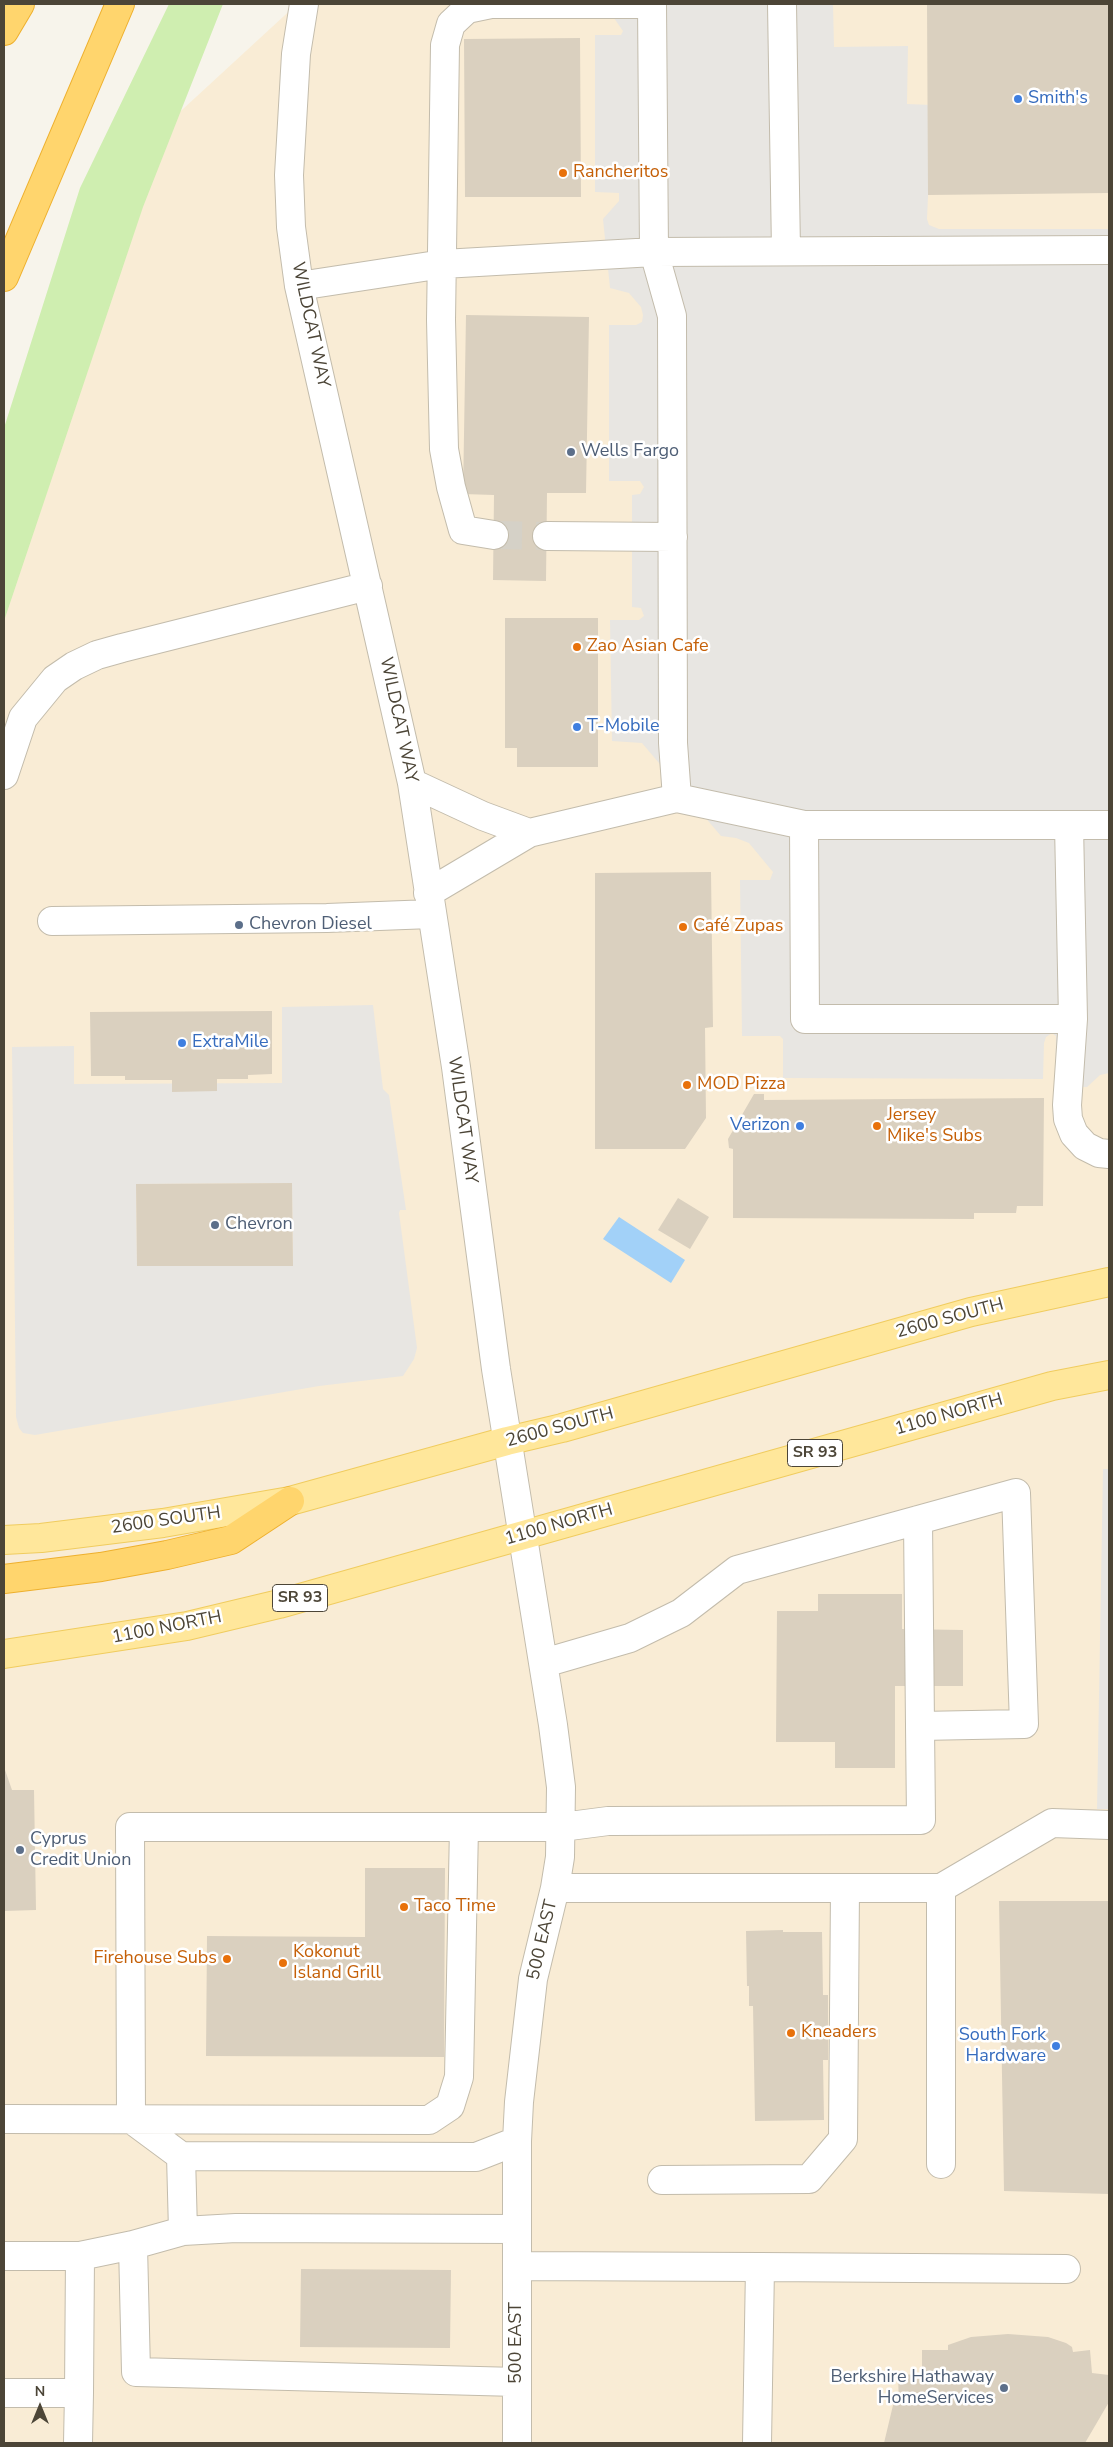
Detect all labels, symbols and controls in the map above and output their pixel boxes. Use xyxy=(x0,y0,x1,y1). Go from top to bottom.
place label: Smith's xyxy=(1028,88,1088,110)
marker: Smith's xyxy=(1012,93,1024,105)
place label: Rancheritos xyxy=(573,162,668,184)
marker: Rancheritos xyxy=(557,167,569,179)
street label: WILDCAT WAY xyxy=(286,260,334,390)
place label: Wells Fargo xyxy=(581,441,679,463)
marker: Wells Fargo xyxy=(565,446,577,458)
place label: Zao Asian Cafe xyxy=(587,636,709,658)
marker: Zao Asian Cafe xyxy=(571,641,583,653)
street label: WILDCAT WAY xyxy=(374,655,422,785)
place label: T-Mobile xyxy=(587,716,660,738)
marker: T-Mobile xyxy=(571,721,583,733)
place label: Chevron Diesel xyxy=(249,914,372,936)
place label: Café Zupas xyxy=(693,916,784,938)
marker: Chevron Diesel xyxy=(233,919,245,931)
marker: Café Zupas xyxy=(677,921,689,933)
place label: ExtraMile xyxy=(192,1032,269,1054)
marker: ExtraMile xyxy=(176,1037,188,1049)
street label: WILDCAT WAY xyxy=(442,1055,482,1185)
place label: MOD Pizza xyxy=(697,1074,786,1096)
marker: MOD Pizza xyxy=(681,1079,693,1091)
place label: Jersey Mike's Subs xyxy=(887,1105,982,1148)
place label: Verizon xyxy=(730,1115,790,1137)
marker: Verizon xyxy=(794,1120,806,1132)
marker: Jersey Mike's Subs xyxy=(871,1120,883,1132)
place label: Chevron xyxy=(225,1214,293,1236)
marker: Chevron xyxy=(209,1219,221,1231)
street label: 2600 SOUTH xyxy=(894,1294,1006,1344)
street label: 1100 NORTH xyxy=(893,1389,1005,1441)
street label: 2600 SOUTH xyxy=(504,1403,616,1453)
road number: SR 93 xyxy=(788,1440,842,1466)
street label: 1100 NORTH xyxy=(503,1499,615,1551)
street label: 2600 SOUTH xyxy=(110,1503,222,1539)
road number: SR 93 xyxy=(272,1585,328,1612)
street label: 1100 NORTH xyxy=(110,1607,224,1649)
place label: Cyprus Credit Union xyxy=(30,1829,131,1872)
marker: Cyprus Credit Union xyxy=(14,1844,26,1856)
place label: Taco Time xyxy=(414,1896,496,1918)
street label: 500 EAST xyxy=(523,1898,563,1982)
marker: Taco Time xyxy=(398,1901,410,1913)
place label: Kokonut Island Grill xyxy=(293,1942,381,1985)
place label: Firehouse Subs xyxy=(94,1948,217,1970)
marker: Firehouse Subs xyxy=(221,1953,233,1965)
marker: Kokonut Island Grill xyxy=(277,1957,289,1969)
place label: Kneaders xyxy=(801,2022,877,2044)
place label: South Fork Hardware xyxy=(959,2025,1046,2068)
marker: Kneaders xyxy=(785,2027,797,2039)
marker: South Fork Hardware xyxy=(1050,2040,1062,2052)
street label: 500 EAST xyxy=(506,2302,528,2384)
place label: Berkshire Hathaway HomeServices xyxy=(831,2367,994,2410)
north arrow xyxy=(15,2382,65,2432)
text: N xyxy=(35,2382,45,2401)
marker: Berkshire Hathaway HomeServices xyxy=(998,2382,1010,2394)

